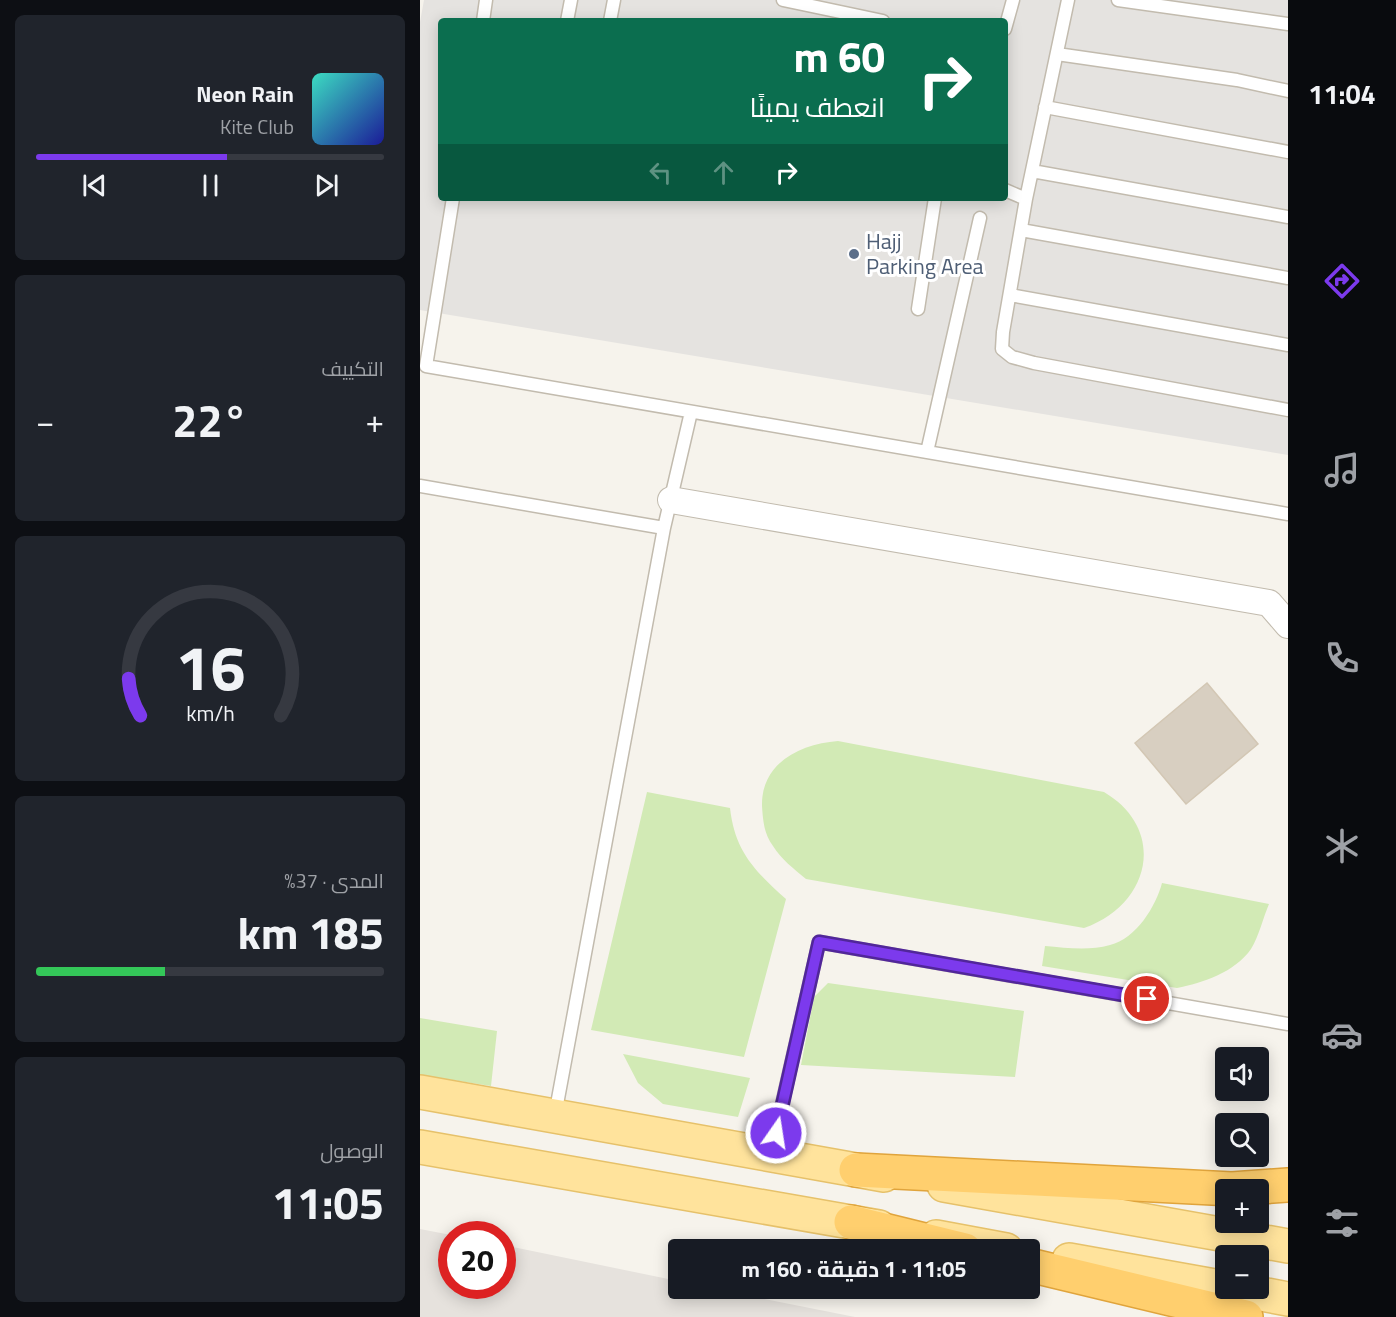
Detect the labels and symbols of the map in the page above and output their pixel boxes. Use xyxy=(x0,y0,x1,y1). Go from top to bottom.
place label: Hajj Parking Area xyxy=(866,224,984,283)
marker: Hajj Parking Area xyxy=(847,247,861,261)
pin xyxy=(1121,973,1172,1024)
position arrow xyxy=(744,1101,808,1165)
speed limit sign: 20 xyxy=(438,1221,516,1299)

